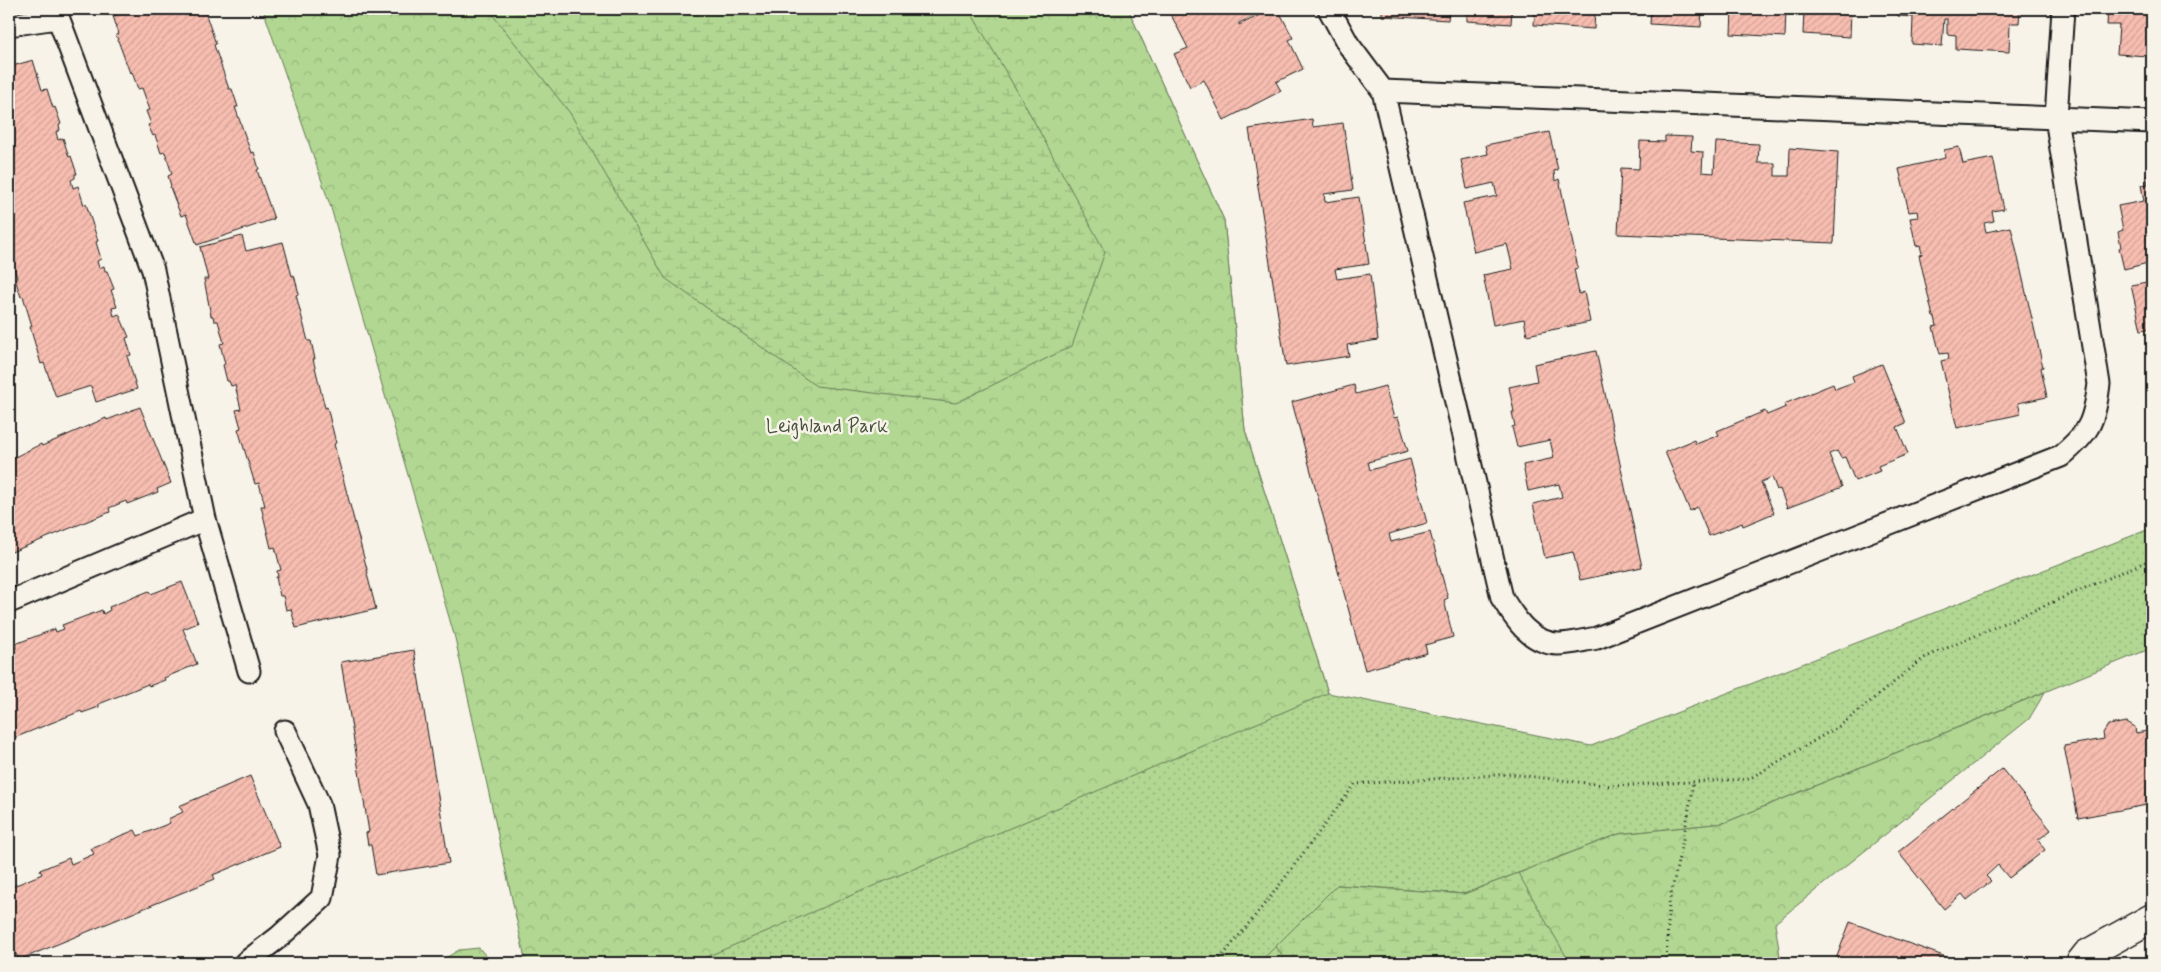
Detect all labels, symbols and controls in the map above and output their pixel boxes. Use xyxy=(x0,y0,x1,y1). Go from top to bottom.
park label: Leighland Park xyxy=(766,414,888,440)

